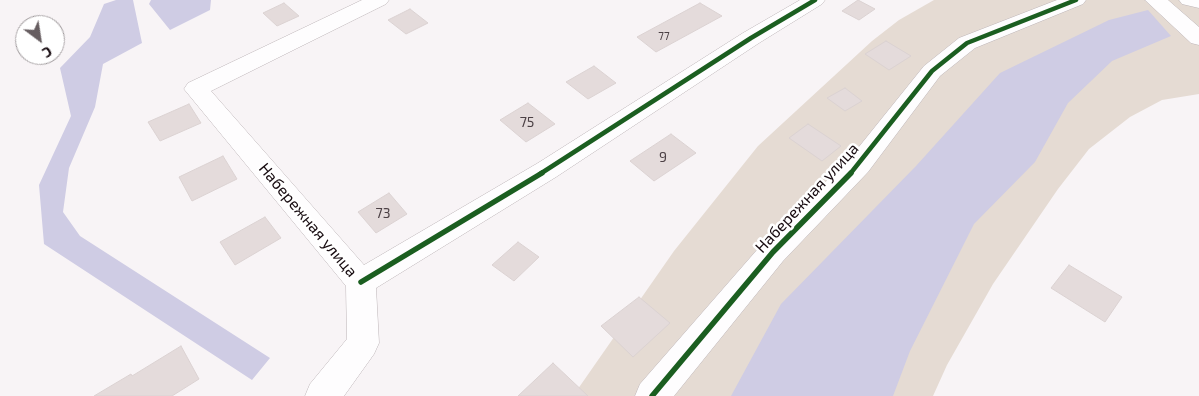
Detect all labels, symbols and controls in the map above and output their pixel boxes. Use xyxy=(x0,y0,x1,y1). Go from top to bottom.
north arrow xyxy=(15,15,65,65)
house number: 77 xyxy=(658,29,670,43)
text: С xyxy=(40,43,55,62)
house number: 75 xyxy=(520,114,534,130)
street label: Набережная улица xyxy=(751,139,863,257)
house number: 9 xyxy=(659,149,667,165)
street label: Набережная улица xyxy=(255,159,361,281)
house number: 73 xyxy=(376,205,390,221)

